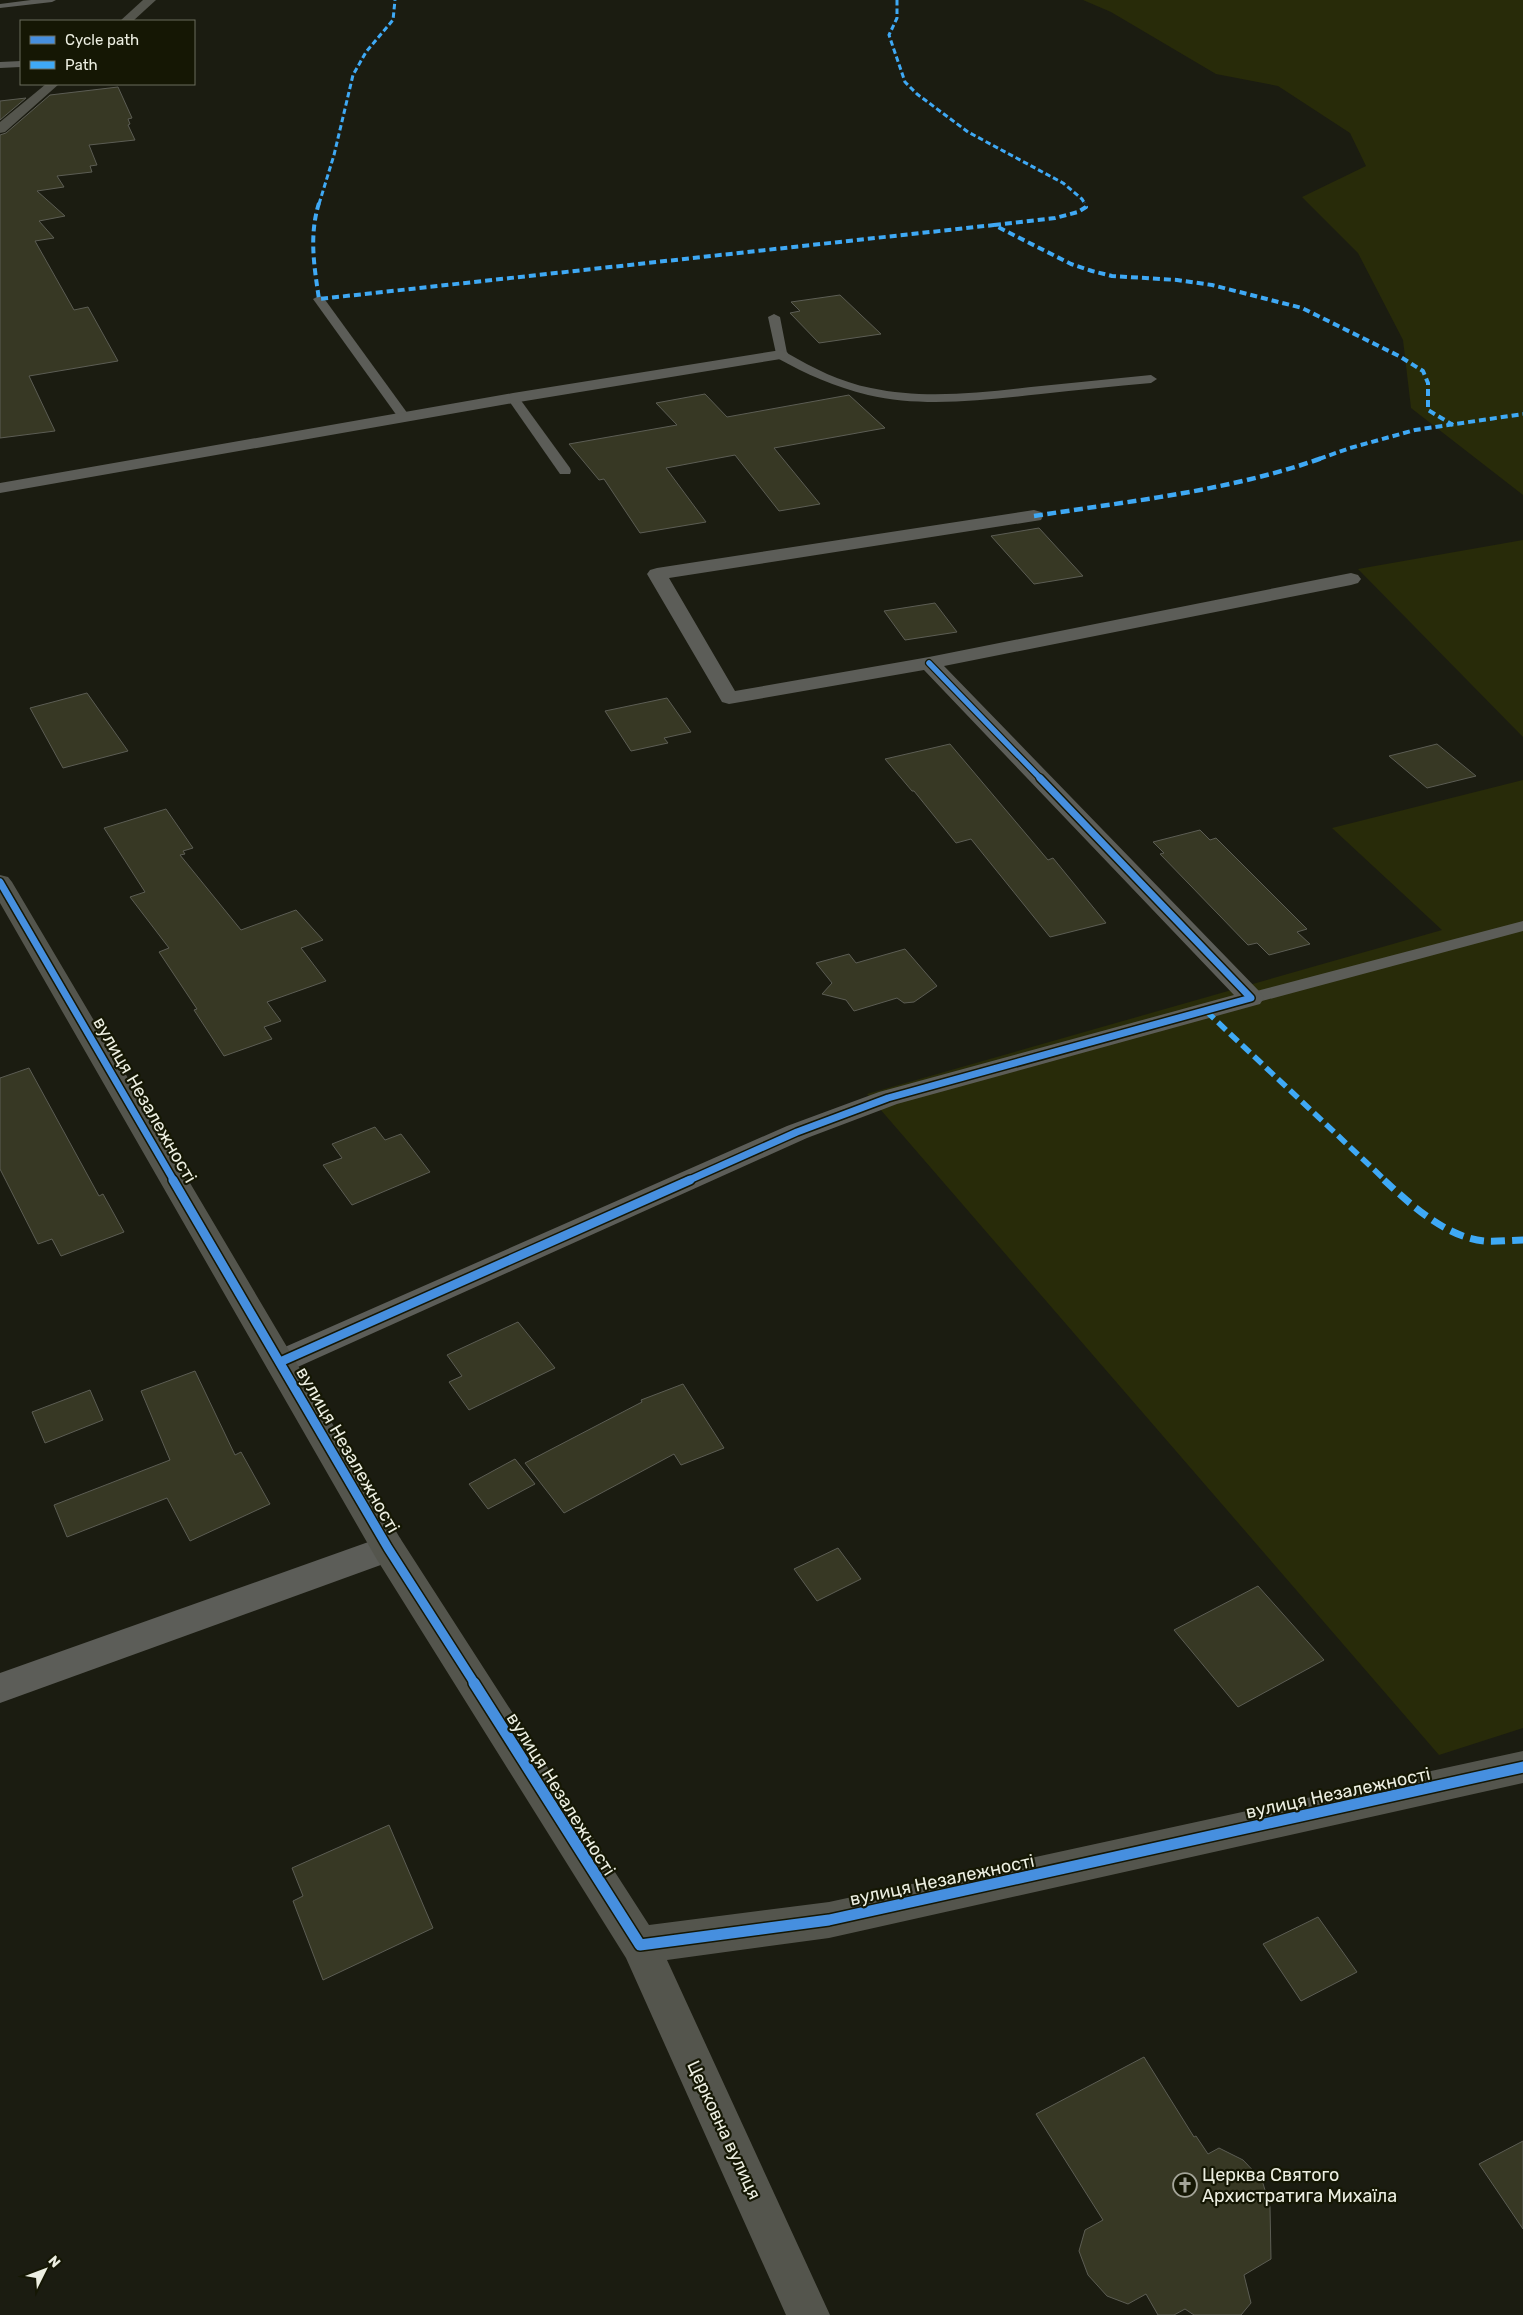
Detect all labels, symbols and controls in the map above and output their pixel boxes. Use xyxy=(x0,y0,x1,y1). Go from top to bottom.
legend xyxy=(20,20,195,85)
text: Cycle path xyxy=(65,31,139,49)
text: Path xyxy=(65,56,98,74)
street label: вулиця Незалежності xyxy=(88,1013,202,1187)
street label: вулиця Незалежності xyxy=(291,1363,405,1537)
street label: вулиця Незалежності xyxy=(502,1708,620,1880)
street label: вулиця Незалежності xyxy=(1244,1763,1432,1823)
street label: вулиця Незалежності xyxy=(848,1850,1036,1910)
street label: Церковна вулиця xyxy=(682,2057,766,2203)
place label: Церква Святого Архистратига Михаїла xyxy=(1202,2164,1397,2207)
church icon: Церква Святого Архистратига Михаїла xyxy=(1172,2172,1198,2198)
north arrow xyxy=(20,2245,70,2295)
text: N xyxy=(45,2252,64,2271)

